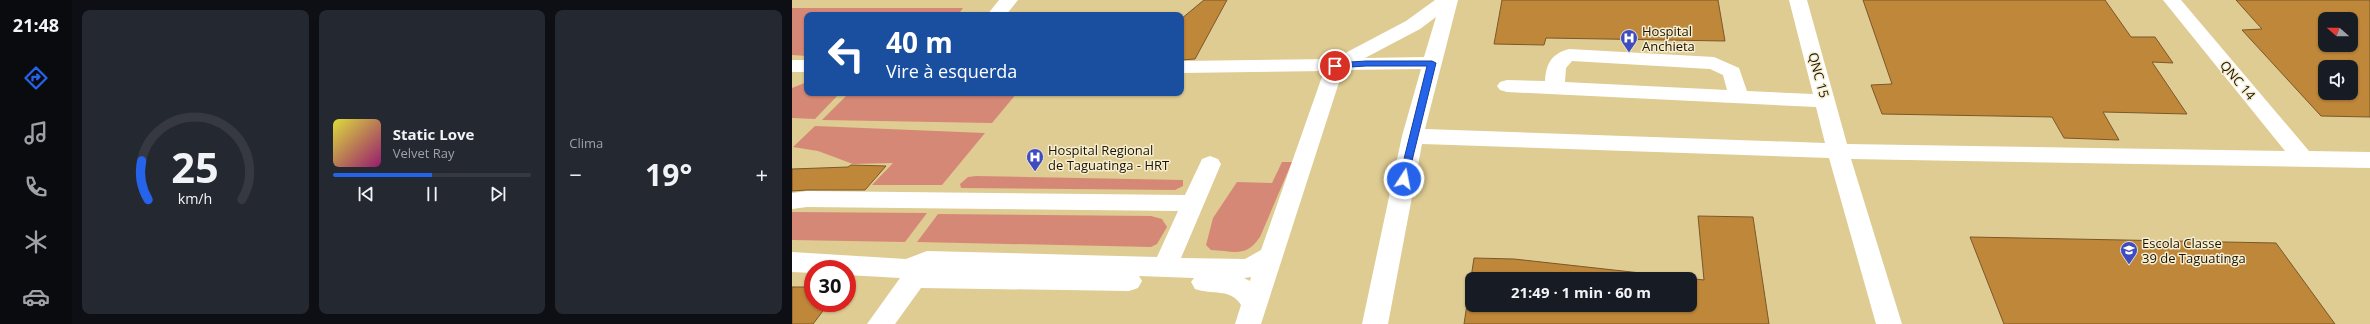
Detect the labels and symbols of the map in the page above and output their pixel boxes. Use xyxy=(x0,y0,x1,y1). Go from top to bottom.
north arrow xyxy=(2318,12,2358,52)
place label: Hospital Anchieta xyxy=(1642,22,1695,55)
hospital icon: Hospital Anchieta xyxy=(1619,28,1639,53)
pin xyxy=(1318,49,1352,83)
street label: QNC 15 xyxy=(1804,50,1834,100)
street label: QNC 14 xyxy=(2216,56,2260,104)
place label: Hospital Regional de Taguatinga - HRT xyxy=(1048,141,1170,174)
hospital icon: Hospital Regional de Taguatinga - HRT xyxy=(1025,147,1045,172)
position arrow xyxy=(1383,158,1425,200)
place label: Escola Classe 39 de Taguatinga xyxy=(2142,234,2246,267)
school or university icon: Escola Classe 39 de Taguatinga xyxy=(2119,240,2139,265)
speed limit sign: 30 xyxy=(804,260,856,312)

